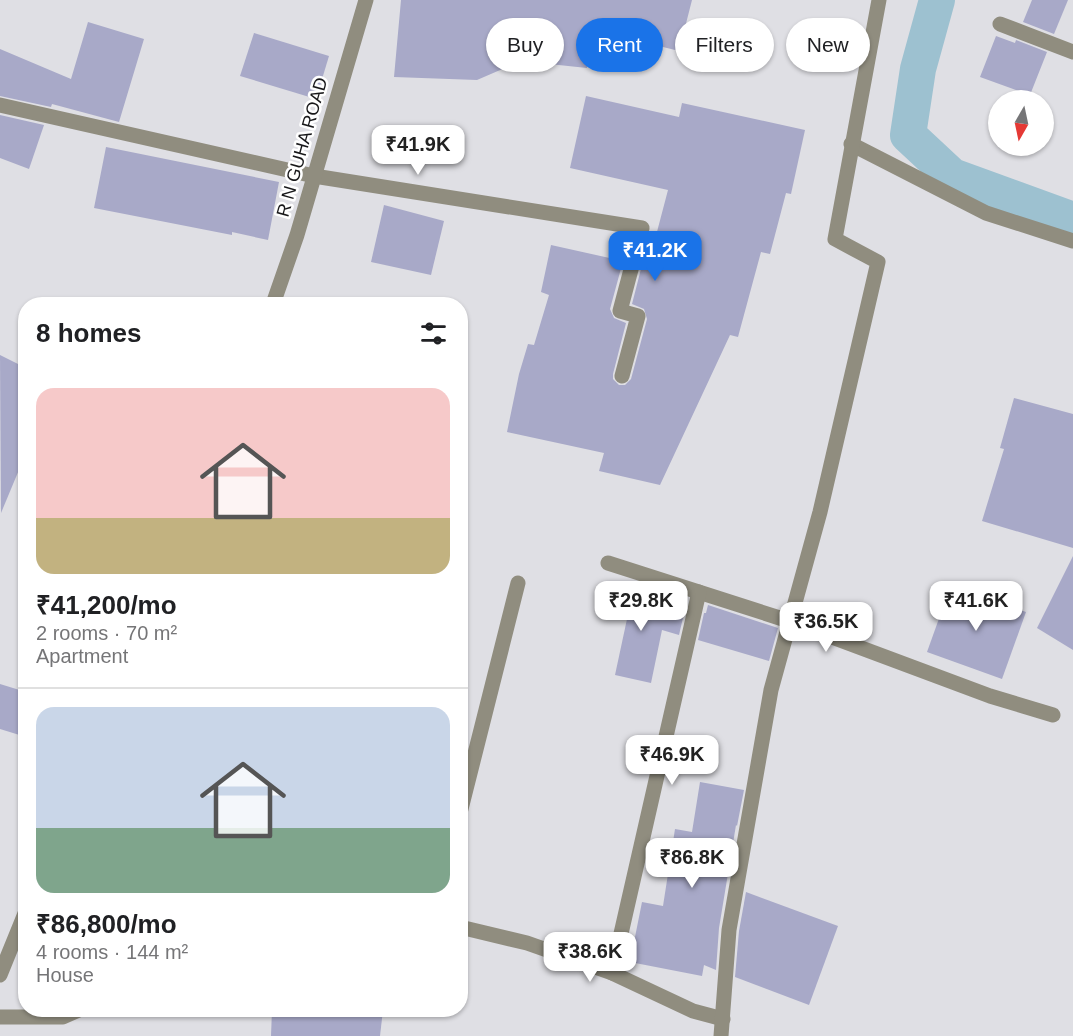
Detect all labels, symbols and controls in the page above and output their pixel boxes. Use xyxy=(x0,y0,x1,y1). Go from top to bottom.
chip: Buy xyxy=(486,18,564,72)
chip: Rent xyxy=(576,18,663,72)
chip: Filters xyxy=(675,18,774,72)
chip: New xyxy=(786,18,870,72)
street label: R N GUHA ROAD xyxy=(273,75,331,219)
north arrow xyxy=(988,90,1054,156)
map controls xyxy=(988,90,1054,156)
pin: ₹41.9K xyxy=(369,125,467,176)
text: ₹41.9K xyxy=(386,133,450,155)
pin: ₹41.2K xyxy=(606,231,704,282)
text: ₹41.2K xyxy=(623,239,687,261)
icon: filters xyxy=(417,317,450,350)
text: 8 homes xyxy=(36,318,142,348)
icon: home xyxy=(189,427,297,535)
pin: ₹29.8K xyxy=(592,581,690,632)
pin: ₹41.6K xyxy=(927,581,1025,632)
text: ₹29.8K xyxy=(609,589,673,611)
text: ₹41.6K xyxy=(944,589,1008,611)
text: ₹41,200/mo xyxy=(36,590,177,620)
pin: ₹36.5K xyxy=(777,602,875,653)
text: ₹36.5K xyxy=(794,610,858,632)
text: 2 rooms · 70 m² xyxy=(36,622,177,644)
text: Apartment xyxy=(36,645,128,667)
pin: ₹46.9K xyxy=(623,735,721,786)
text: ₹46.9K xyxy=(640,743,704,765)
icon: home xyxy=(189,746,297,854)
pin: ₹86.8K xyxy=(643,838,741,889)
text: ₹86.8K xyxy=(660,846,724,868)
text: ₹86,800/mo xyxy=(36,909,177,939)
pin: ₹38.6K xyxy=(541,932,639,983)
text: ₹38.6K xyxy=(558,940,622,962)
text: 4 rooms · 144 m² xyxy=(36,941,188,963)
text: House xyxy=(36,964,94,986)

